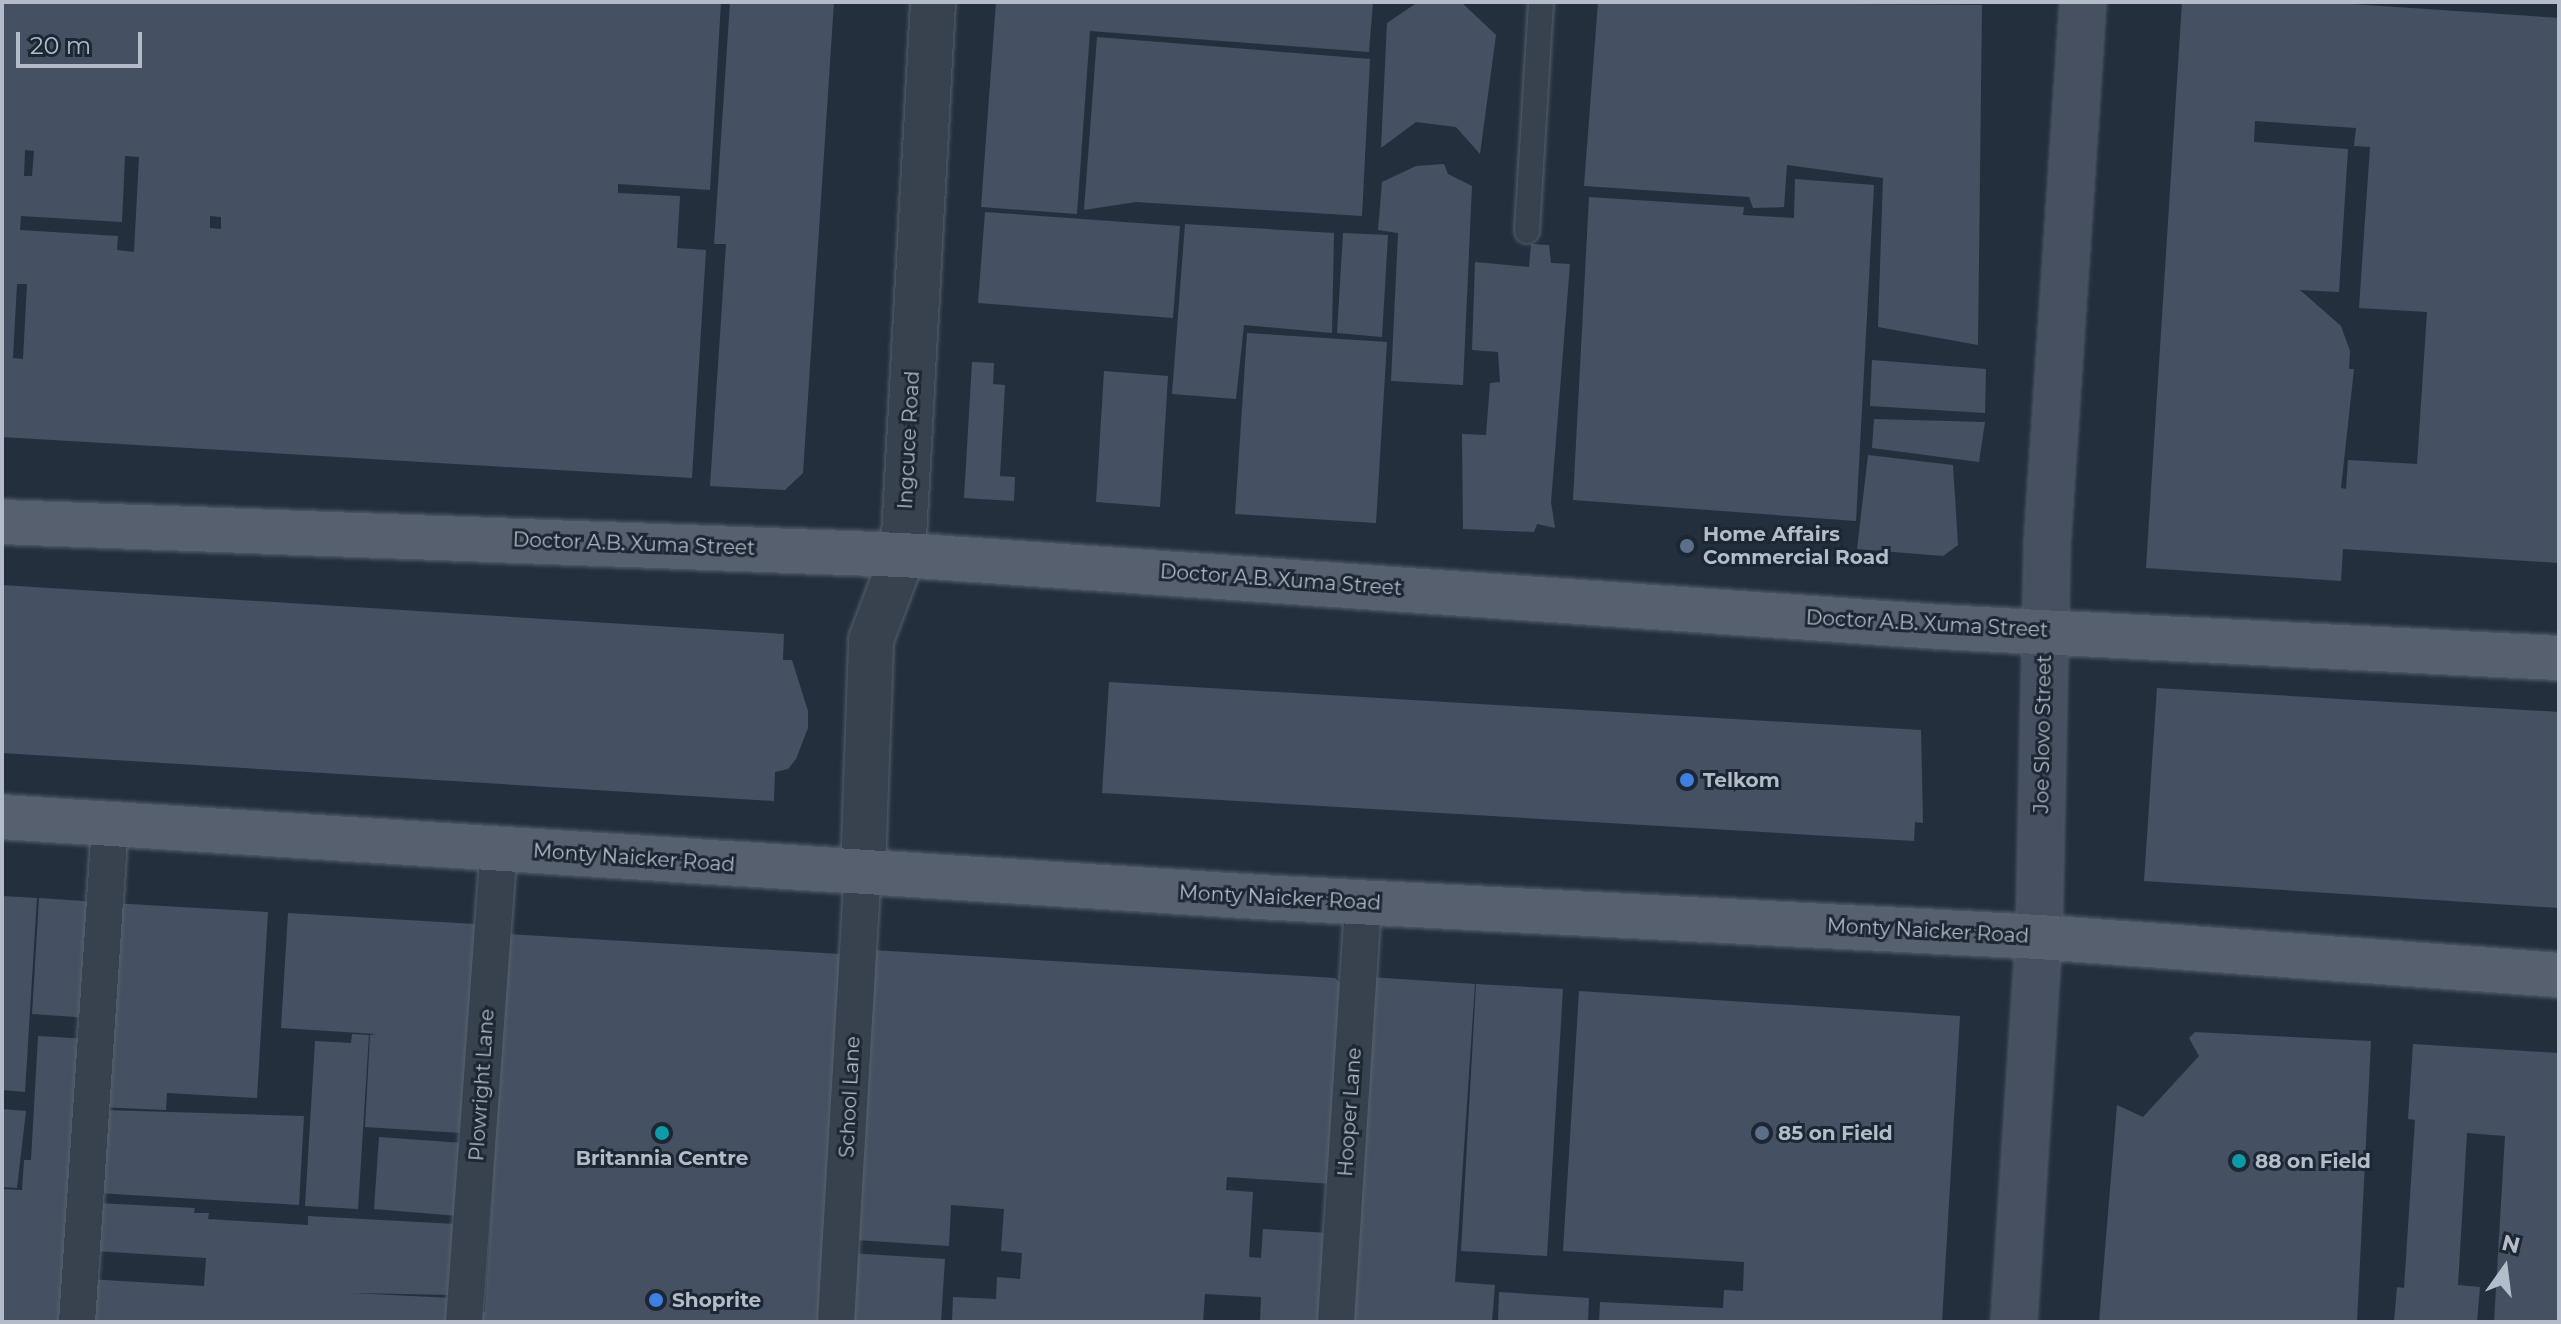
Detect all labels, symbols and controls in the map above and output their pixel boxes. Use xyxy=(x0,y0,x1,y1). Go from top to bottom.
scale bar xyxy=(20,16,146,66)
text: 20 m xyxy=(30,31,91,60)
street label: Ingcuce Road xyxy=(893,370,925,510)
place label: Home Affairs Commercial Road xyxy=(1703,522,1889,569)
street label: Doctor A.B. Xuma Street xyxy=(512,528,756,560)
marker: Home Affairs Commercial Road xyxy=(1678,537,1696,555)
street label: Doctor A.B. Xuma Street xyxy=(1159,560,1403,600)
street label: Doctor A.B. Xuma Street xyxy=(1805,606,2049,642)
street label: Joe Slovo Street xyxy=(2030,655,2056,813)
place label: Telkom xyxy=(1703,768,1780,792)
marker: Telkom xyxy=(1678,771,1696,789)
street label: Monty Naicker Road xyxy=(532,839,736,877)
street label: Monty Naicker Road xyxy=(1178,881,1382,915)
street label: Monty Naicker Road xyxy=(1826,914,2030,948)
street label: Plowright Lane xyxy=(465,1008,499,1162)
street label: School Lane xyxy=(835,1036,865,1158)
street label: Hooper Lane xyxy=(1334,1047,1366,1177)
place label: 85 on Field xyxy=(1778,1121,1893,1145)
marker: Britannia Centre xyxy=(653,1124,671,1142)
marker: 85 on Field xyxy=(1753,1124,1771,1142)
place label: Britannia Centre xyxy=(576,1146,748,1170)
place label: 88 on Field xyxy=(2255,1149,2371,1173)
marker: 88 on Field xyxy=(2230,1152,2248,1170)
north arrow xyxy=(2465,1228,2545,1308)
text: N xyxy=(2499,1229,2523,1259)
place label: Shoprite xyxy=(672,1288,761,1312)
marker: Shoprite xyxy=(647,1291,665,1309)

